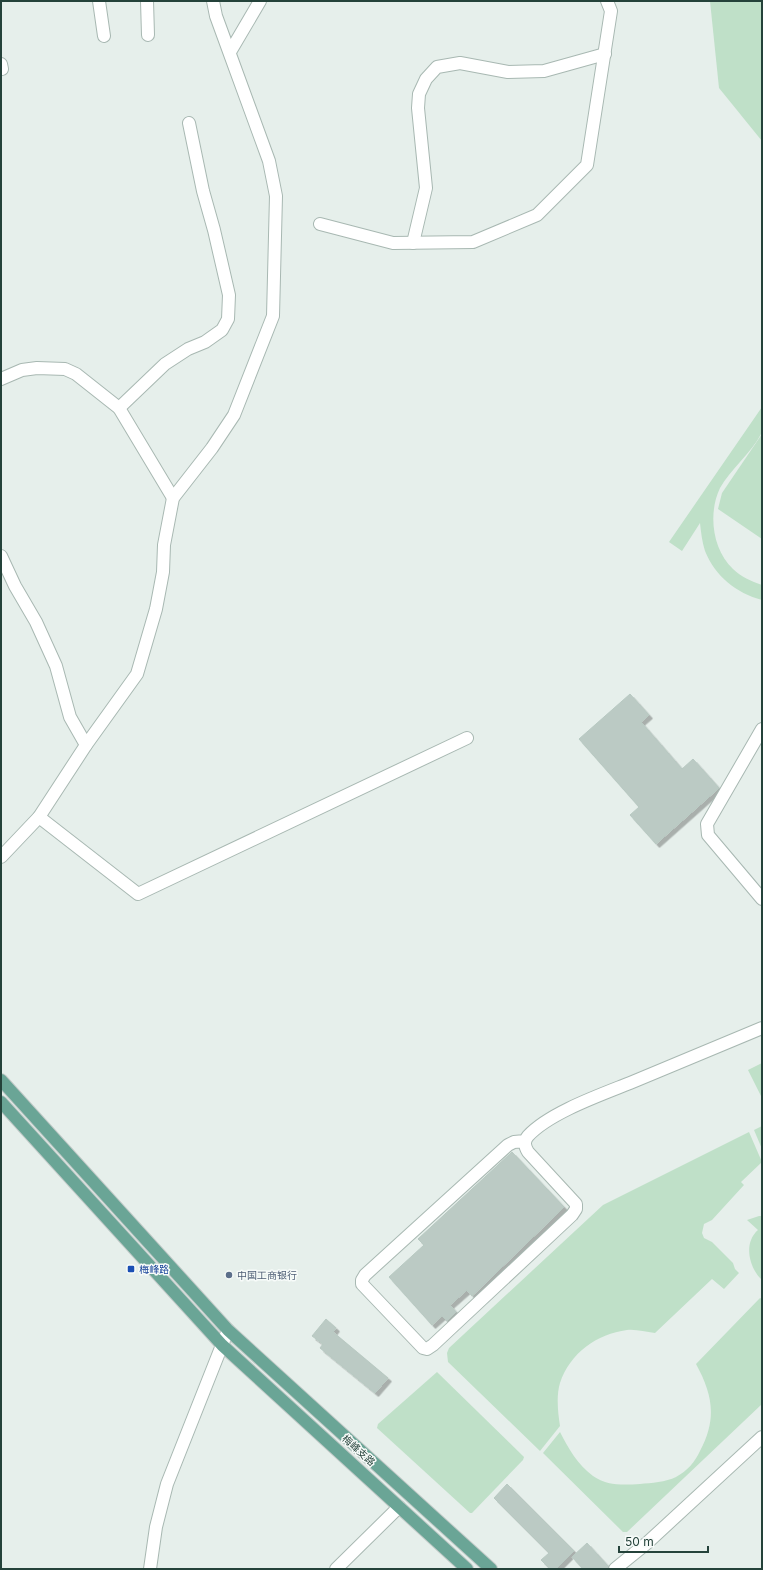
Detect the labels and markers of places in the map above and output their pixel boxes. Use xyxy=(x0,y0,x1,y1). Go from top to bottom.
place label: 梅峰路 xyxy=(139,1263,169,1275)
marker: 梅峰路 xyxy=(126,1264,136,1274)
place label: 中国工商银行 xyxy=(237,1269,297,1281)
marker: 中国工商银行 xyxy=(224,1270,234,1280)

